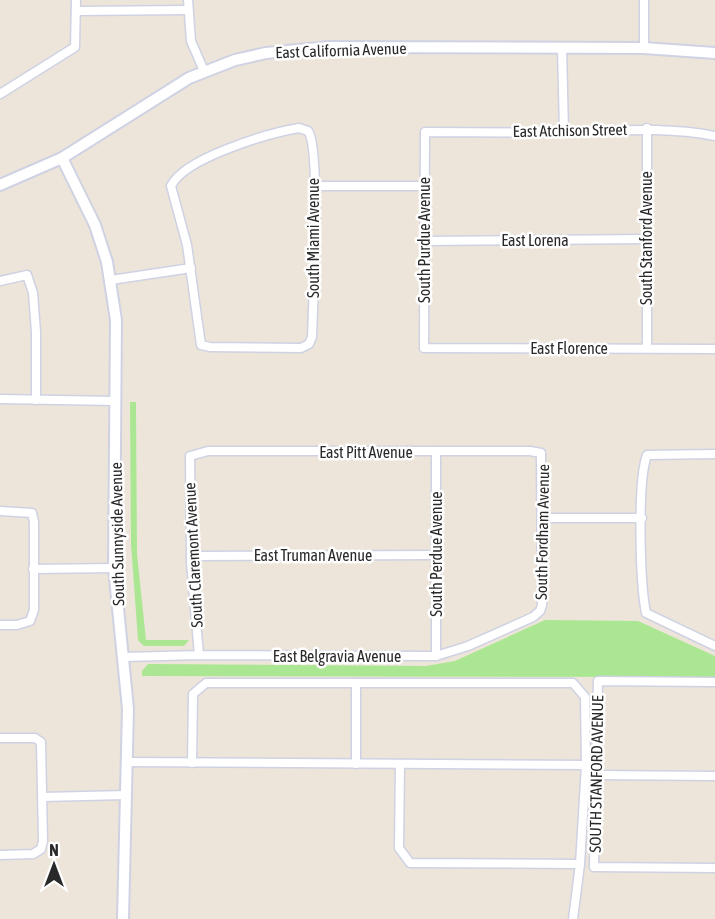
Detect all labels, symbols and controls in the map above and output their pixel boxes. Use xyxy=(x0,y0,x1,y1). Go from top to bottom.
street label: East California Avenue xyxy=(275,39,407,61)
street label: East Atchison Street xyxy=(513,120,628,140)
street label: South Stanford Avenue xyxy=(637,171,655,305)
street label: South Purdue Avenue xyxy=(415,177,433,303)
street label: South Miami Avenue xyxy=(304,178,322,298)
street label: East Lorena xyxy=(501,231,569,249)
street label: East Florence xyxy=(530,339,608,357)
street label: East Pitt Avenue xyxy=(319,443,413,461)
street label: South Sunnyside Avenue xyxy=(107,462,128,606)
street label: South Fordham Avenue xyxy=(532,464,552,600)
street label: South Claremont Avenue xyxy=(180,482,206,628)
street label: South Perdue Avenue xyxy=(427,491,445,617)
street label: East Truman Avenue xyxy=(254,546,372,564)
street label: East Belgravia Avenue xyxy=(273,647,401,666)
street label: SOUTH STANFORD AVENUE xyxy=(586,695,606,853)
north arrow xyxy=(24,835,84,895)
text: N xyxy=(49,841,59,859)

